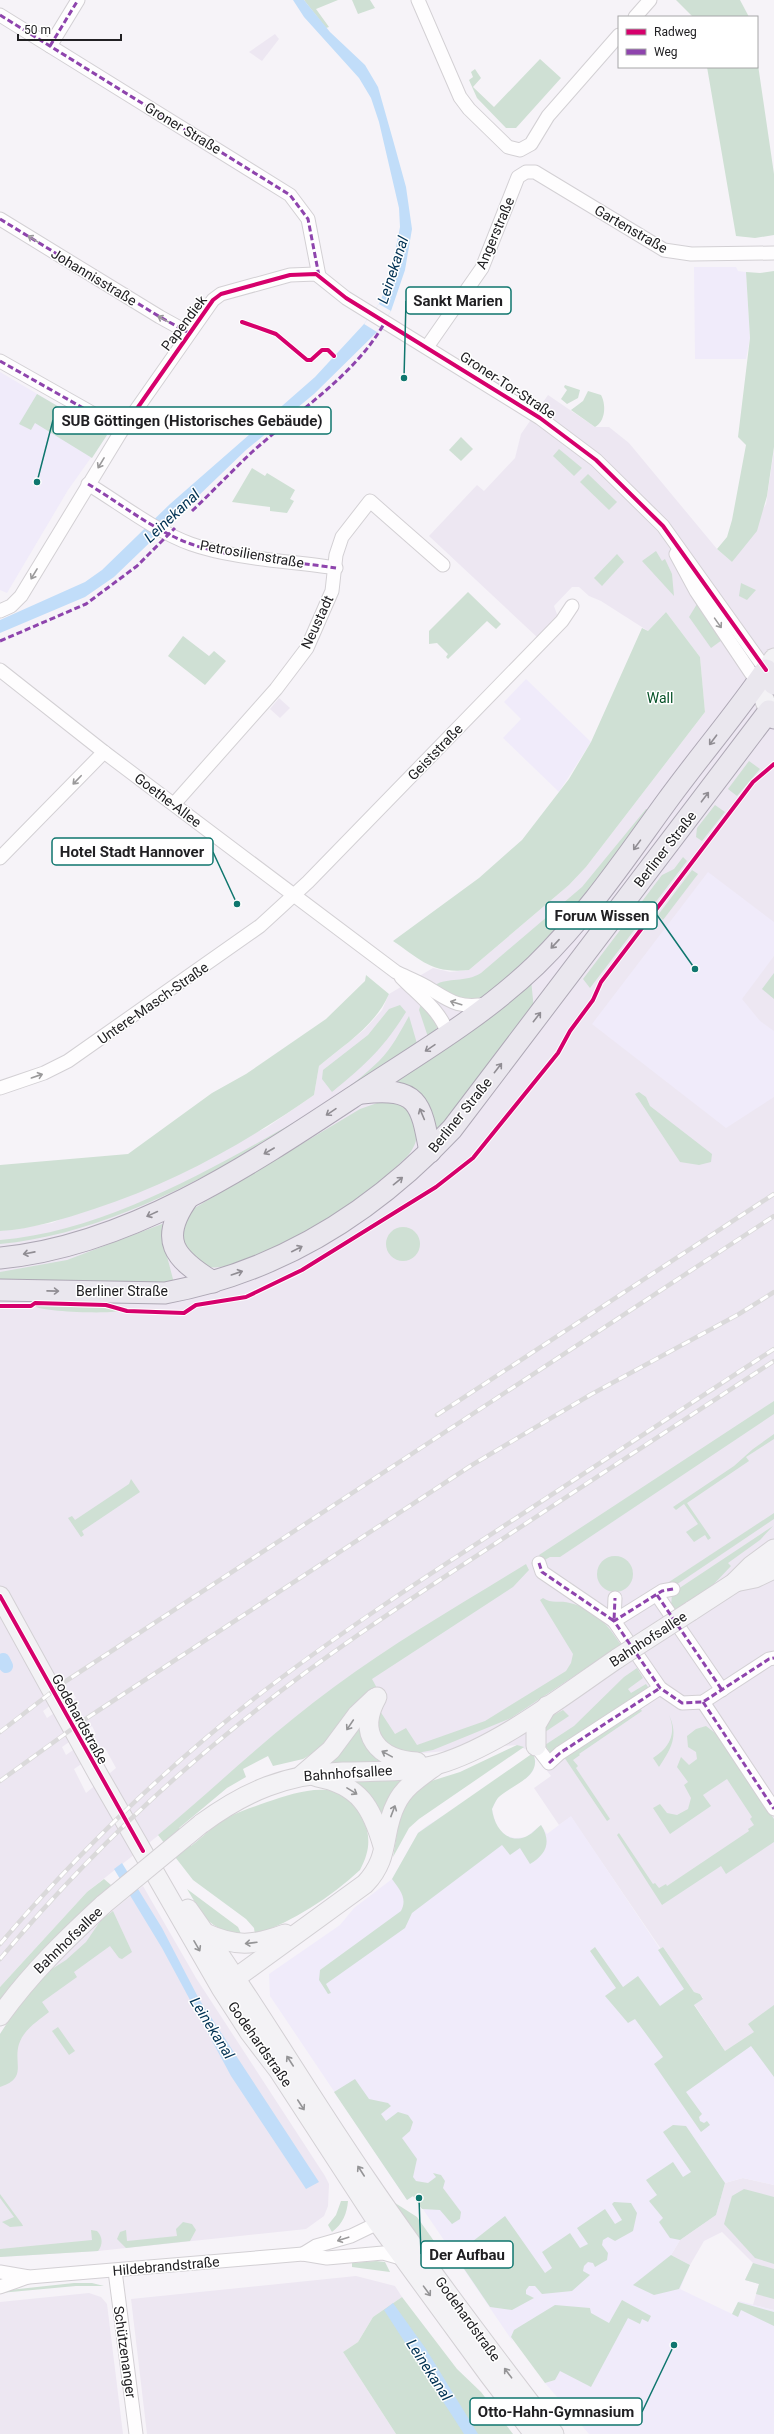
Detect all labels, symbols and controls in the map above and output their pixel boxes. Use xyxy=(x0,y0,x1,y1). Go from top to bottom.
scale bar xyxy=(18,16,121,42)
legend xyxy=(618,16,758,68)
text: 50 m xyxy=(24,23,51,37)
text: Radweg xyxy=(654,25,697,39)
text: Weg xyxy=(654,45,678,59)
street label: Groner Straße xyxy=(142,99,224,157)
street label: Angerstraße xyxy=(473,195,517,271)
street label: Gartenstraße xyxy=(592,202,670,256)
water label: Leinekanal xyxy=(374,234,412,306)
one-way arrow xyxy=(27,235,39,243)
street label: Johannisstraße xyxy=(48,245,140,309)
callout: Sankt Marien xyxy=(406,287,511,314)
street label: Papendiek xyxy=(158,291,211,354)
text: Sankt Marien xyxy=(413,292,503,310)
one-way arrow xyxy=(157,314,169,322)
street label: Groner-Tor-Straße xyxy=(457,348,559,422)
callout: SUB Göttingen (Historisches Gebäude) xyxy=(53,407,331,434)
text: SUB Göttingen (Historisches Gebäude) xyxy=(61,412,323,430)
one-way arrow xyxy=(97,457,105,469)
water label: Leinekanal xyxy=(140,485,204,546)
street label: Petrosilienstraße xyxy=(199,537,305,571)
one-way arrow xyxy=(30,568,38,580)
street label: Neustadt xyxy=(298,592,336,651)
one-way arrow xyxy=(714,617,722,628)
park label: Wall xyxy=(647,690,673,706)
street label: Geiststraße xyxy=(404,721,466,783)
one-way arrow xyxy=(709,734,717,745)
street label: Goethe-Allee xyxy=(132,770,204,830)
one-way arrow xyxy=(72,775,82,785)
one-way arrow xyxy=(701,792,709,803)
street label: Berliner Straße xyxy=(630,808,700,890)
callout: Hotel Stadt Hannover xyxy=(52,838,213,865)
one-way arrow xyxy=(633,839,641,850)
text: Hotel Stadt Hannover xyxy=(60,843,205,861)
callout: Foruʍ Wissen xyxy=(546,902,657,929)
text: Foruʍ Wissen xyxy=(555,907,649,925)
one-way arrow xyxy=(551,939,560,950)
street label: Untere-Masch-Straße xyxy=(95,959,211,1047)
one-way arrow xyxy=(449,999,462,1006)
one-way arrow xyxy=(533,1012,542,1023)
one-way arrow xyxy=(424,1045,436,1053)
one-way arrow xyxy=(494,1062,503,1073)
one-way arrow xyxy=(31,1071,43,1079)
street label: Berliner Straße xyxy=(425,1074,495,1156)
one-way arrow xyxy=(326,1108,337,1116)
one-way arrow xyxy=(417,1109,425,1121)
one-way arrow xyxy=(263,1147,275,1155)
one-way arrow xyxy=(392,1177,403,1186)
one-way arrow xyxy=(147,1211,159,1218)
one-way arrow xyxy=(290,1245,302,1252)
one-way arrow xyxy=(23,1250,36,1258)
one-way arrow xyxy=(231,1269,243,1277)
street label: Berliner Straße xyxy=(76,1283,168,1299)
one-way arrow xyxy=(46,1287,59,1295)
street label: Bahnhofsallee xyxy=(606,1608,690,1670)
street label: Godehardstraße xyxy=(49,1671,111,1767)
one-way arrow xyxy=(346,1719,354,1730)
one-way arrow xyxy=(381,1750,393,1757)
street label: Bahnhofsallee xyxy=(303,1762,393,1784)
one-way arrow xyxy=(346,1788,358,1796)
one-way arrow xyxy=(390,1806,398,1818)
street label: Bahnhofsallee xyxy=(30,1903,106,1977)
one-way arrow xyxy=(245,1939,258,1947)
one-way arrow xyxy=(193,1940,201,1952)
water label: Leinekanal xyxy=(186,1994,238,2063)
street label: Godehardstraße xyxy=(225,1998,295,2090)
one-way arrow xyxy=(286,2055,294,2067)
one-way arrow xyxy=(298,2099,306,2111)
one-way arrow xyxy=(357,2166,365,2177)
one-way arrow xyxy=(336,2236,349,2243)
callout: Der Aufbau xyxy=(421,2241,513,2268)
text: Der Aufbau xyxy=(429,2246,505,2264)
street label: Hildebrandstraße xyxy=(112,2253,220,2279)
street label: Godehardstraße xyxy=(432,2274,504,2364)
one-way arrow xyxy=(422,2285,431,2296)
street label: Schützenanger xyxy=(111,2305,139,2399)
water label: Leinekanal xyxy=(402,2336,456,2404)
one-way arrow xyxy=(504,2368,512,2379)
callout: Otto-Hahn-Gymnasium xyxy=(470,2398,642,2425)
text: Otto-Hahn-Gymnasium xyxy=(478,2403,634,2421)

